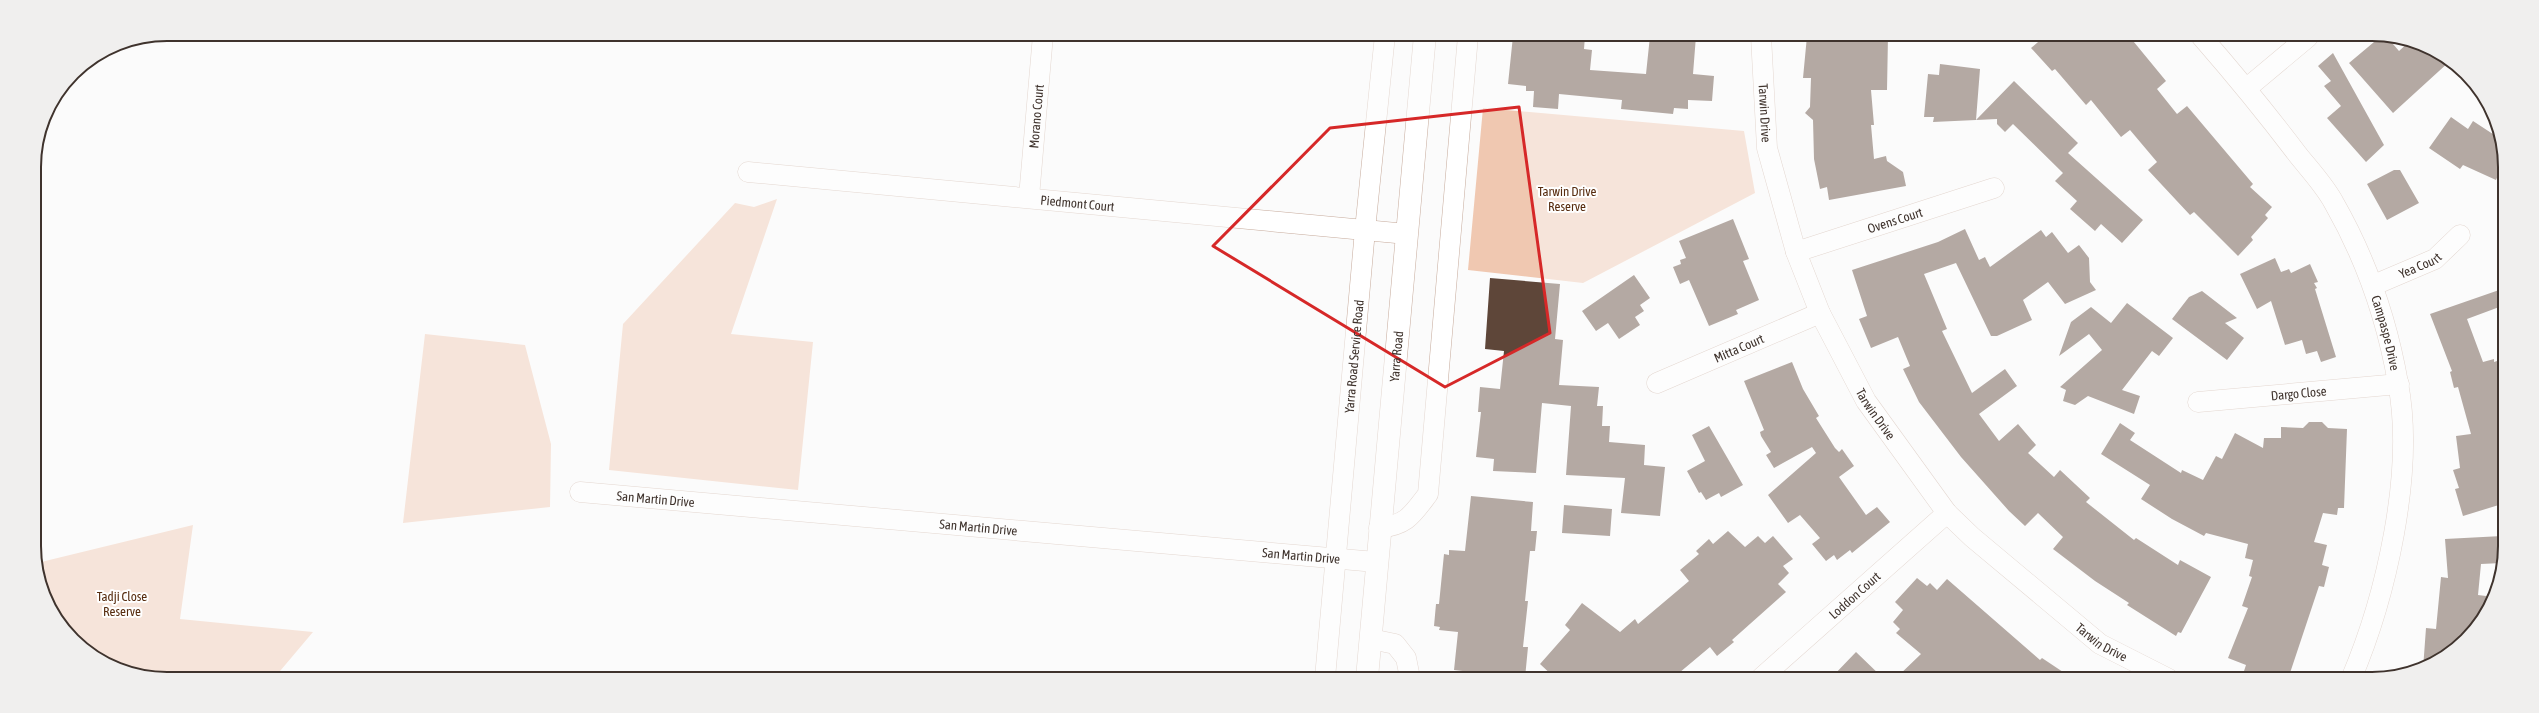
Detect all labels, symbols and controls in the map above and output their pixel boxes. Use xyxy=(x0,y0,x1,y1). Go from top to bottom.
street label: Morano Court xyxy=(1026,83,1046,149)
street label: Tarwin Drive xyxy=(1756,83,1774,143)
park label: Tarwin Drive Reserve xyxy=(1538,184,1596,214)
street label: Piedmont Court xyxy=(1040,192,1115,214)
street label: Ovens Court xyxy=(1865,204,1925,236)
street label: Yea Court xyxy=(2397,249,2445,281)
street label: Campaspe Drive xyxy=(2369,293,2403,372)
street label: Yarra Road Service Road xyxy=(1341,299,1366,414)
street label: Yarra Road xyxy=(1386,330,1406,382)
street label: Mitta Court xyxy=(1712,330,1766,365)
street label: Dargo Close xyxy=(2270,383,2327,403)
street label: Tarwin Drive xyxy=(1853,386,1899,442)
street label: San Martin Drive xyxy=(616,488,695,510)
street label: San Martin Drive xyxy=(939,516,1018,538)
street label: San Martin Drive xyxy=(1262,545,1341,566)
street label: Loddon Court xyxy=(1826,568,1883,622)
park label: Tadji Close Reserve xyxy=(97,589,147,619)
street label: Tarwin Drive xyxy=(2073,620,2130,664)

